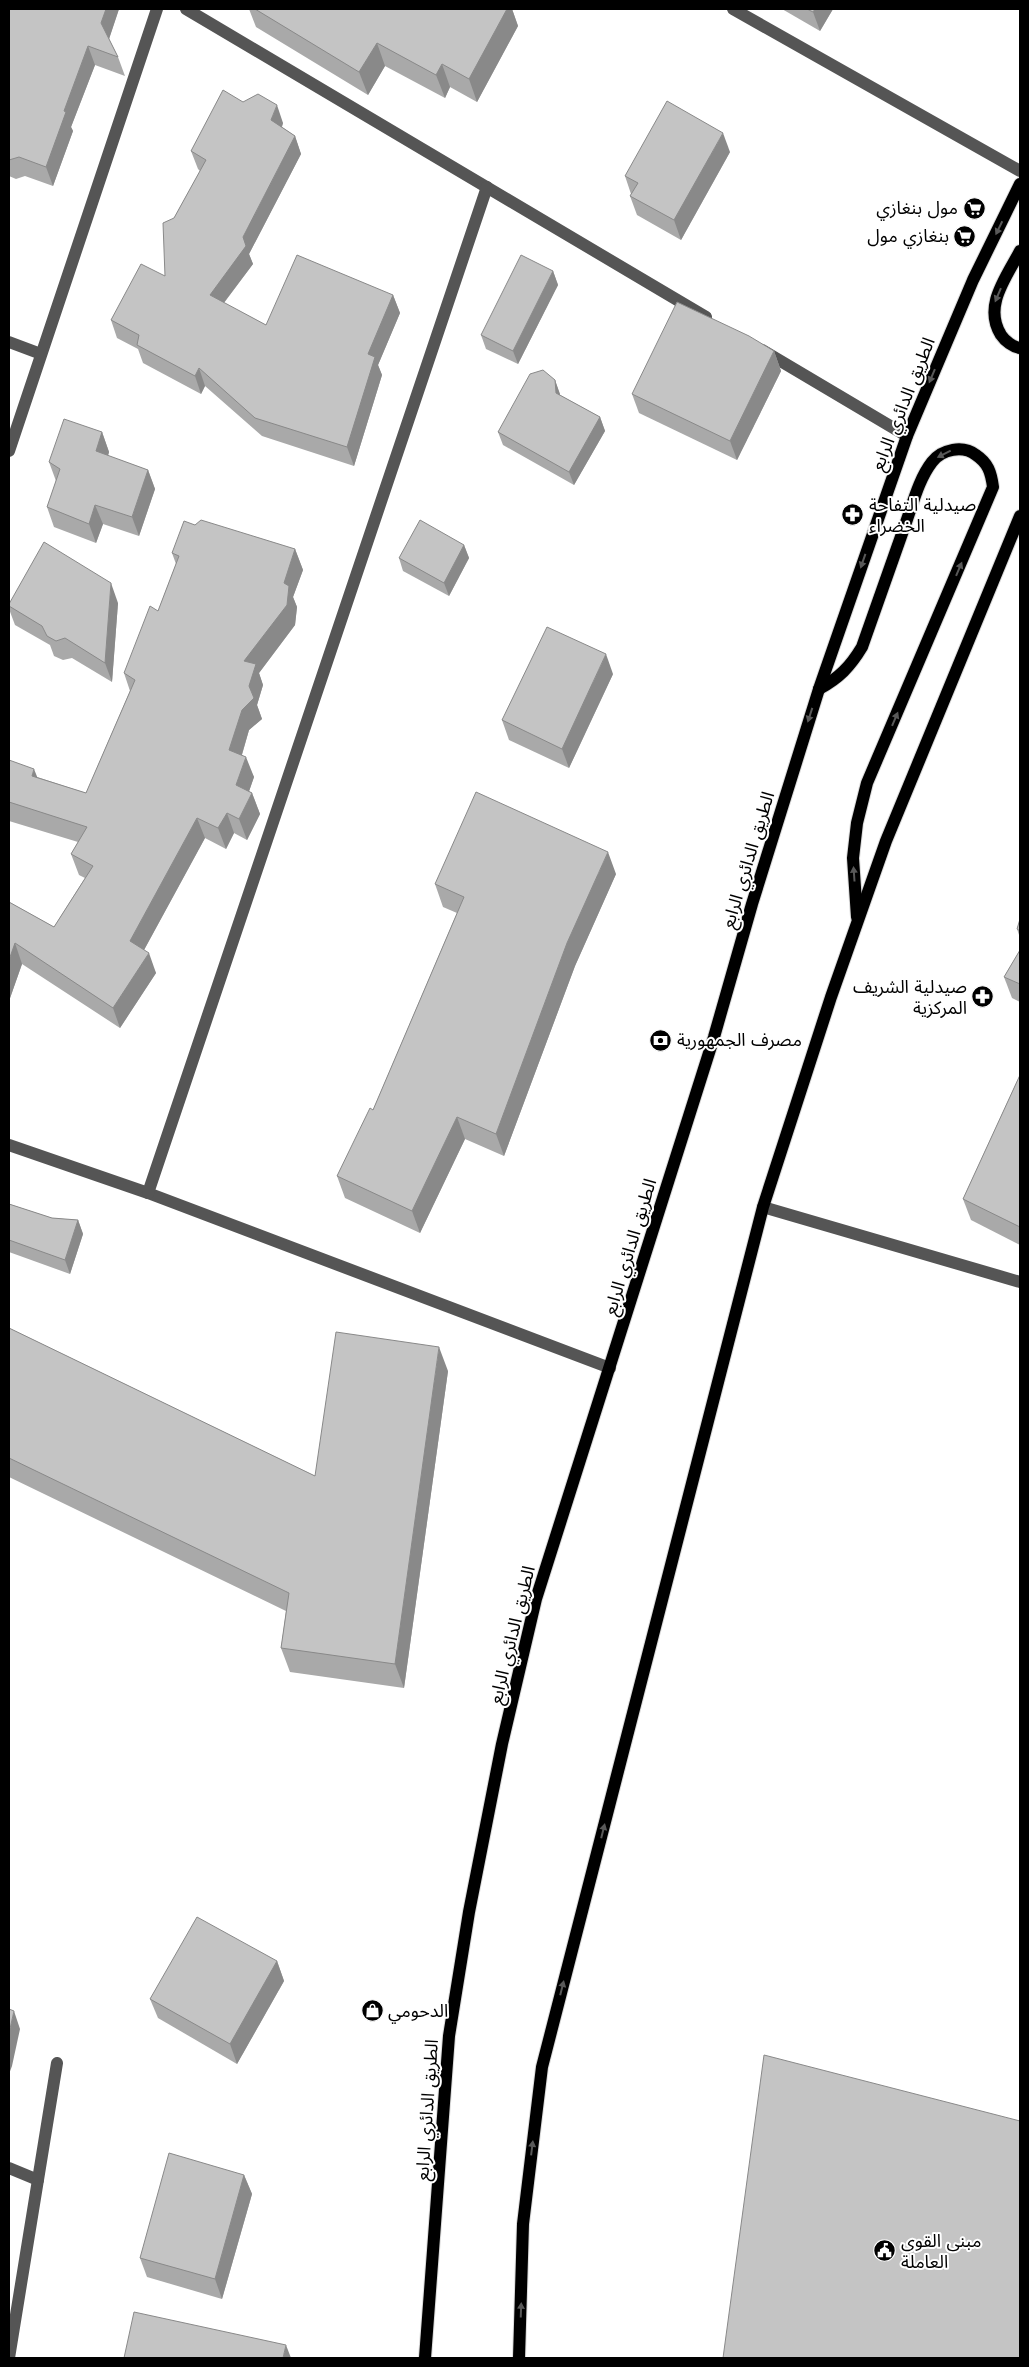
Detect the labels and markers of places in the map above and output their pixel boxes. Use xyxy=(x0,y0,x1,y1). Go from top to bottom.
place label: مول بنغازي xyxy=(876,195,958,221)
supermarket icon: مول بنغازي xyxy=(962,196,986,220)
place label: بنغازي مول xyxy=(867,223,949,249)
supermarket icon: بنغازي مول xyxy=(953,224,977,248)
place label: صيدلية التفاحة الخضراء xyxy=(869,492,976,539)
pharmacy icon: صيدلية التفاحة الخضراء xyxy=(841,503,865,527)
place label: صيدلية الشريف المركزية xyxy=(853,974,967,1021)
pharmacy icon: صيدلية الشريف المركزية xyxy=(971,985,995,1009)
place label: مصرف الجمهورية xyxy=(677,1027,802,1053)
bank icon: مصرف الجمهورية xyxy=(649,1028,673,1052)
place label: الدحومي xyxy=(388,1998,448,2024)
shop icon: الدحومي xyxy=(360,1999,384,2023)
place label: مبنى القوى العاملة xyxy=(901,2228,982,2275)
public building icon: مبنى القوى العاملة xyxy=(873,2239,897,2263)

